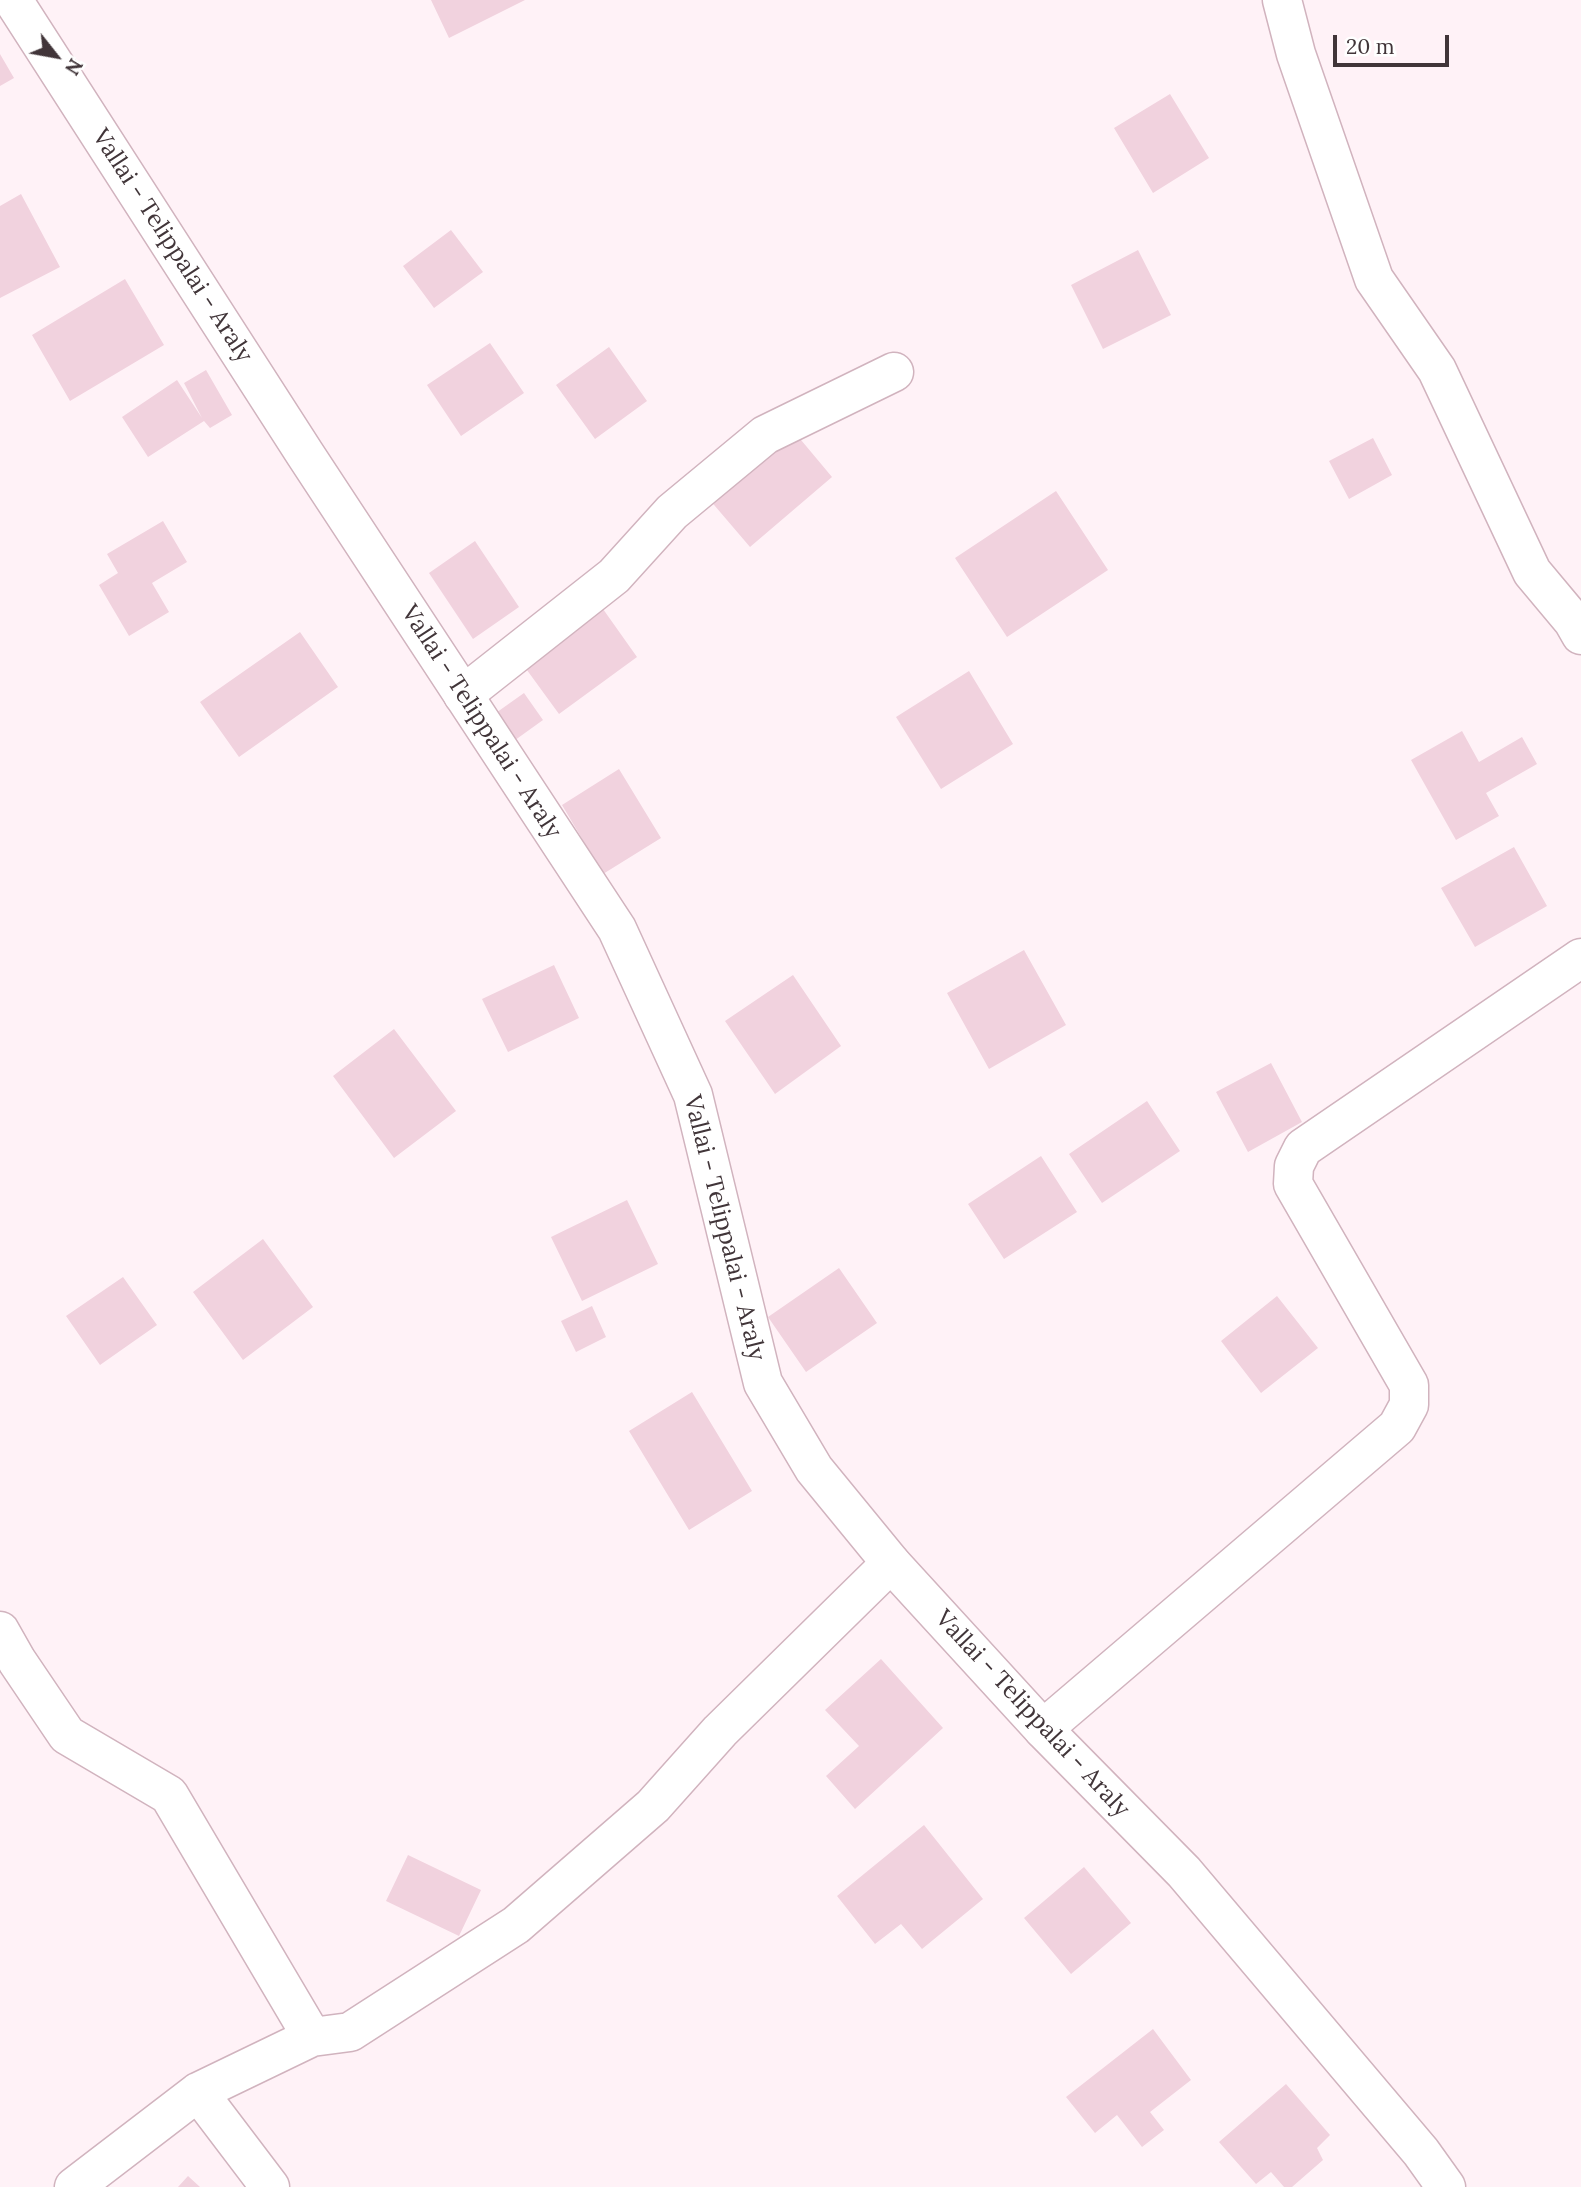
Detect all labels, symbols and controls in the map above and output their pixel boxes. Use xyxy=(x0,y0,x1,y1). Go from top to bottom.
north arrow xyxy=(21,21,91,91)
scale bar xyxy=(1336,21,1452,65)
text: 20 m xyxy=(1346,33,1395,60)
text: N xyxy=(60,54,88,79)
street label: Vallai - Telippalai - Araly xyxy=(86,124,258,368)
street label: Vallai - Telippalai - Araly xyxy=(395,600,567,844)
street label: Vallai - Telippalai - Araly xyxy=(677,1092,771,1364)
street label: Vallai - Telippalai - Araly xyxy=(929,1605,1135,1823)

